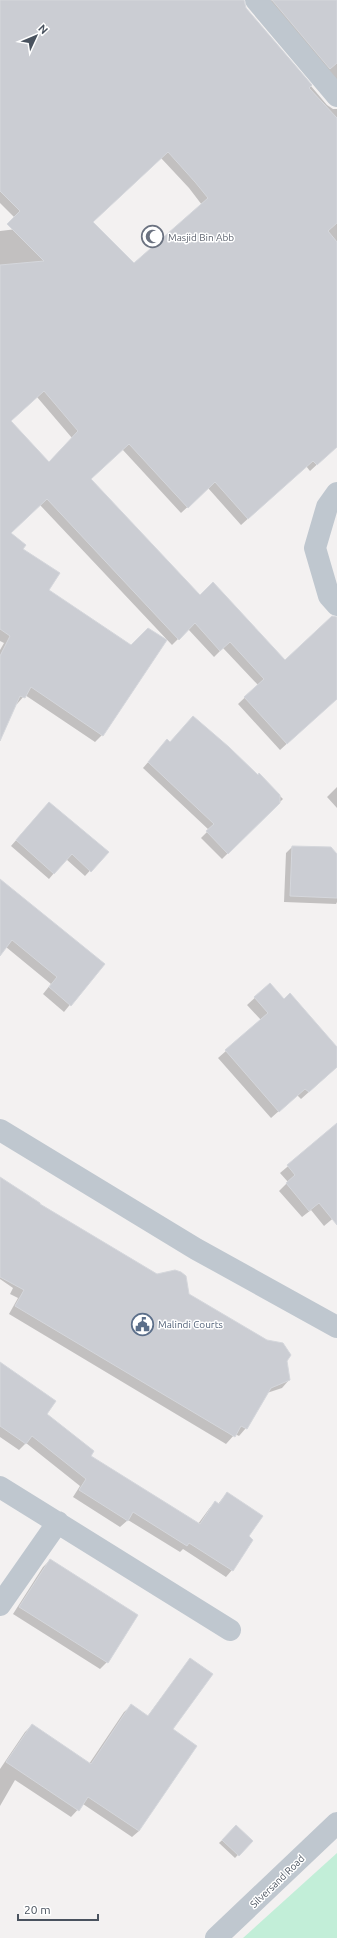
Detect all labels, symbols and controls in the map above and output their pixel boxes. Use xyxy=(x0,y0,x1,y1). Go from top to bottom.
north arrow xyxy=(16,16,56,56)
text: N xyxy=(36,22,50,36)
mosque icon: Masjid Bin Abb xyxy=(139,224,165,250)
place label: Masjid Bin Abb xyxy=(168,232,234,243)
public building icon: Malindi Courts xyxy=(130,1311,156,1337)
place label: Malindi Courts xyxy=(158,1319,223,1330)
street label: Silversand Road xyxy=(248,1853,307,1910)
scale bar xyxy=(18,1896,98,1922)
text: 20 m xyxy=(24,1903,51,1916)

